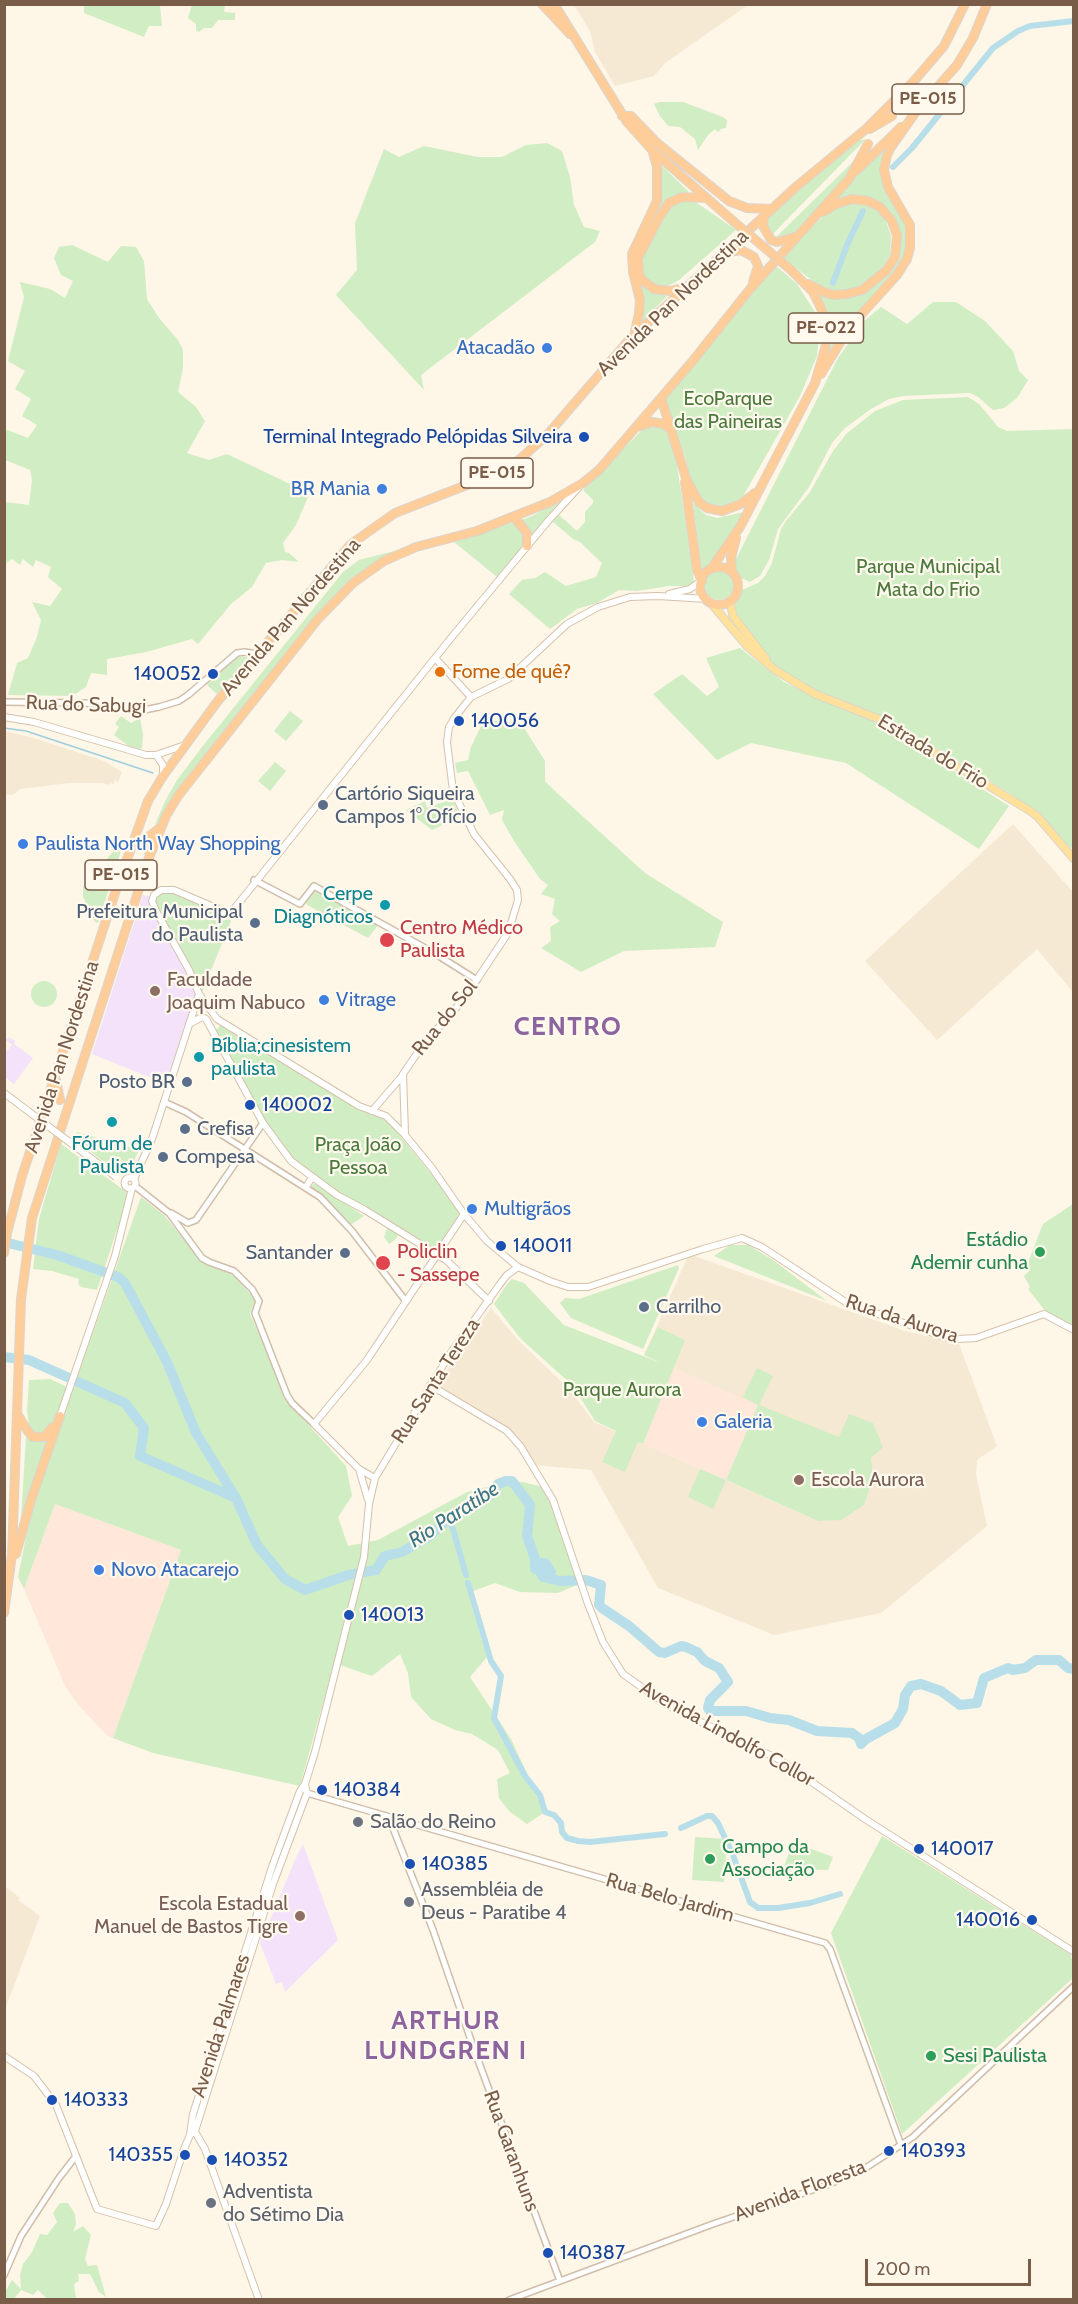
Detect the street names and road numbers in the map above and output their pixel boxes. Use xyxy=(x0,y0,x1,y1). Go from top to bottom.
road number: PE-015 xyxy=(892,84,964,114)
street label: Avenida Pan Nordestina xyxy=(592,225,754,381)
road number: PE-022 xyxy=(788,313,864,343)
road number: PE-015 xyxy=(461,458,533,488)
street label: Avenida Pan Nordestina xyxy=(216,533,366,701)
street label: Rua do Sabugi xyxy=(25,691,147,719)
street label: Estrada do Frio xyxy=(873,710,993,794)
road number: PE-015 xyxy=(85,860,157,890)
street label: Avenida Pan Nordestina xyxy=(20,958,104,1156)
street label: Rua do Sol xyxy=(407,975,483,1061)
street label: Rua da Aurora xyxy=(843,1290,961,1348)
street label: Rua Santa Tereza xyxy=(387,1314,485,1448)
street label: Avenida Lindolfo Collor xyxy=(635,1676,819,1792)
street label: Rua Belo Jardim xyxy=(603,1868,737,1928)
street label: Avenida Palmares xyxy=(187,1951,255,2101)
street label: Rua Garanhuns xyxy=(478,2087,544,2215)
street label: Avenida Floresta xyxy=(731,2155,869,2227)

